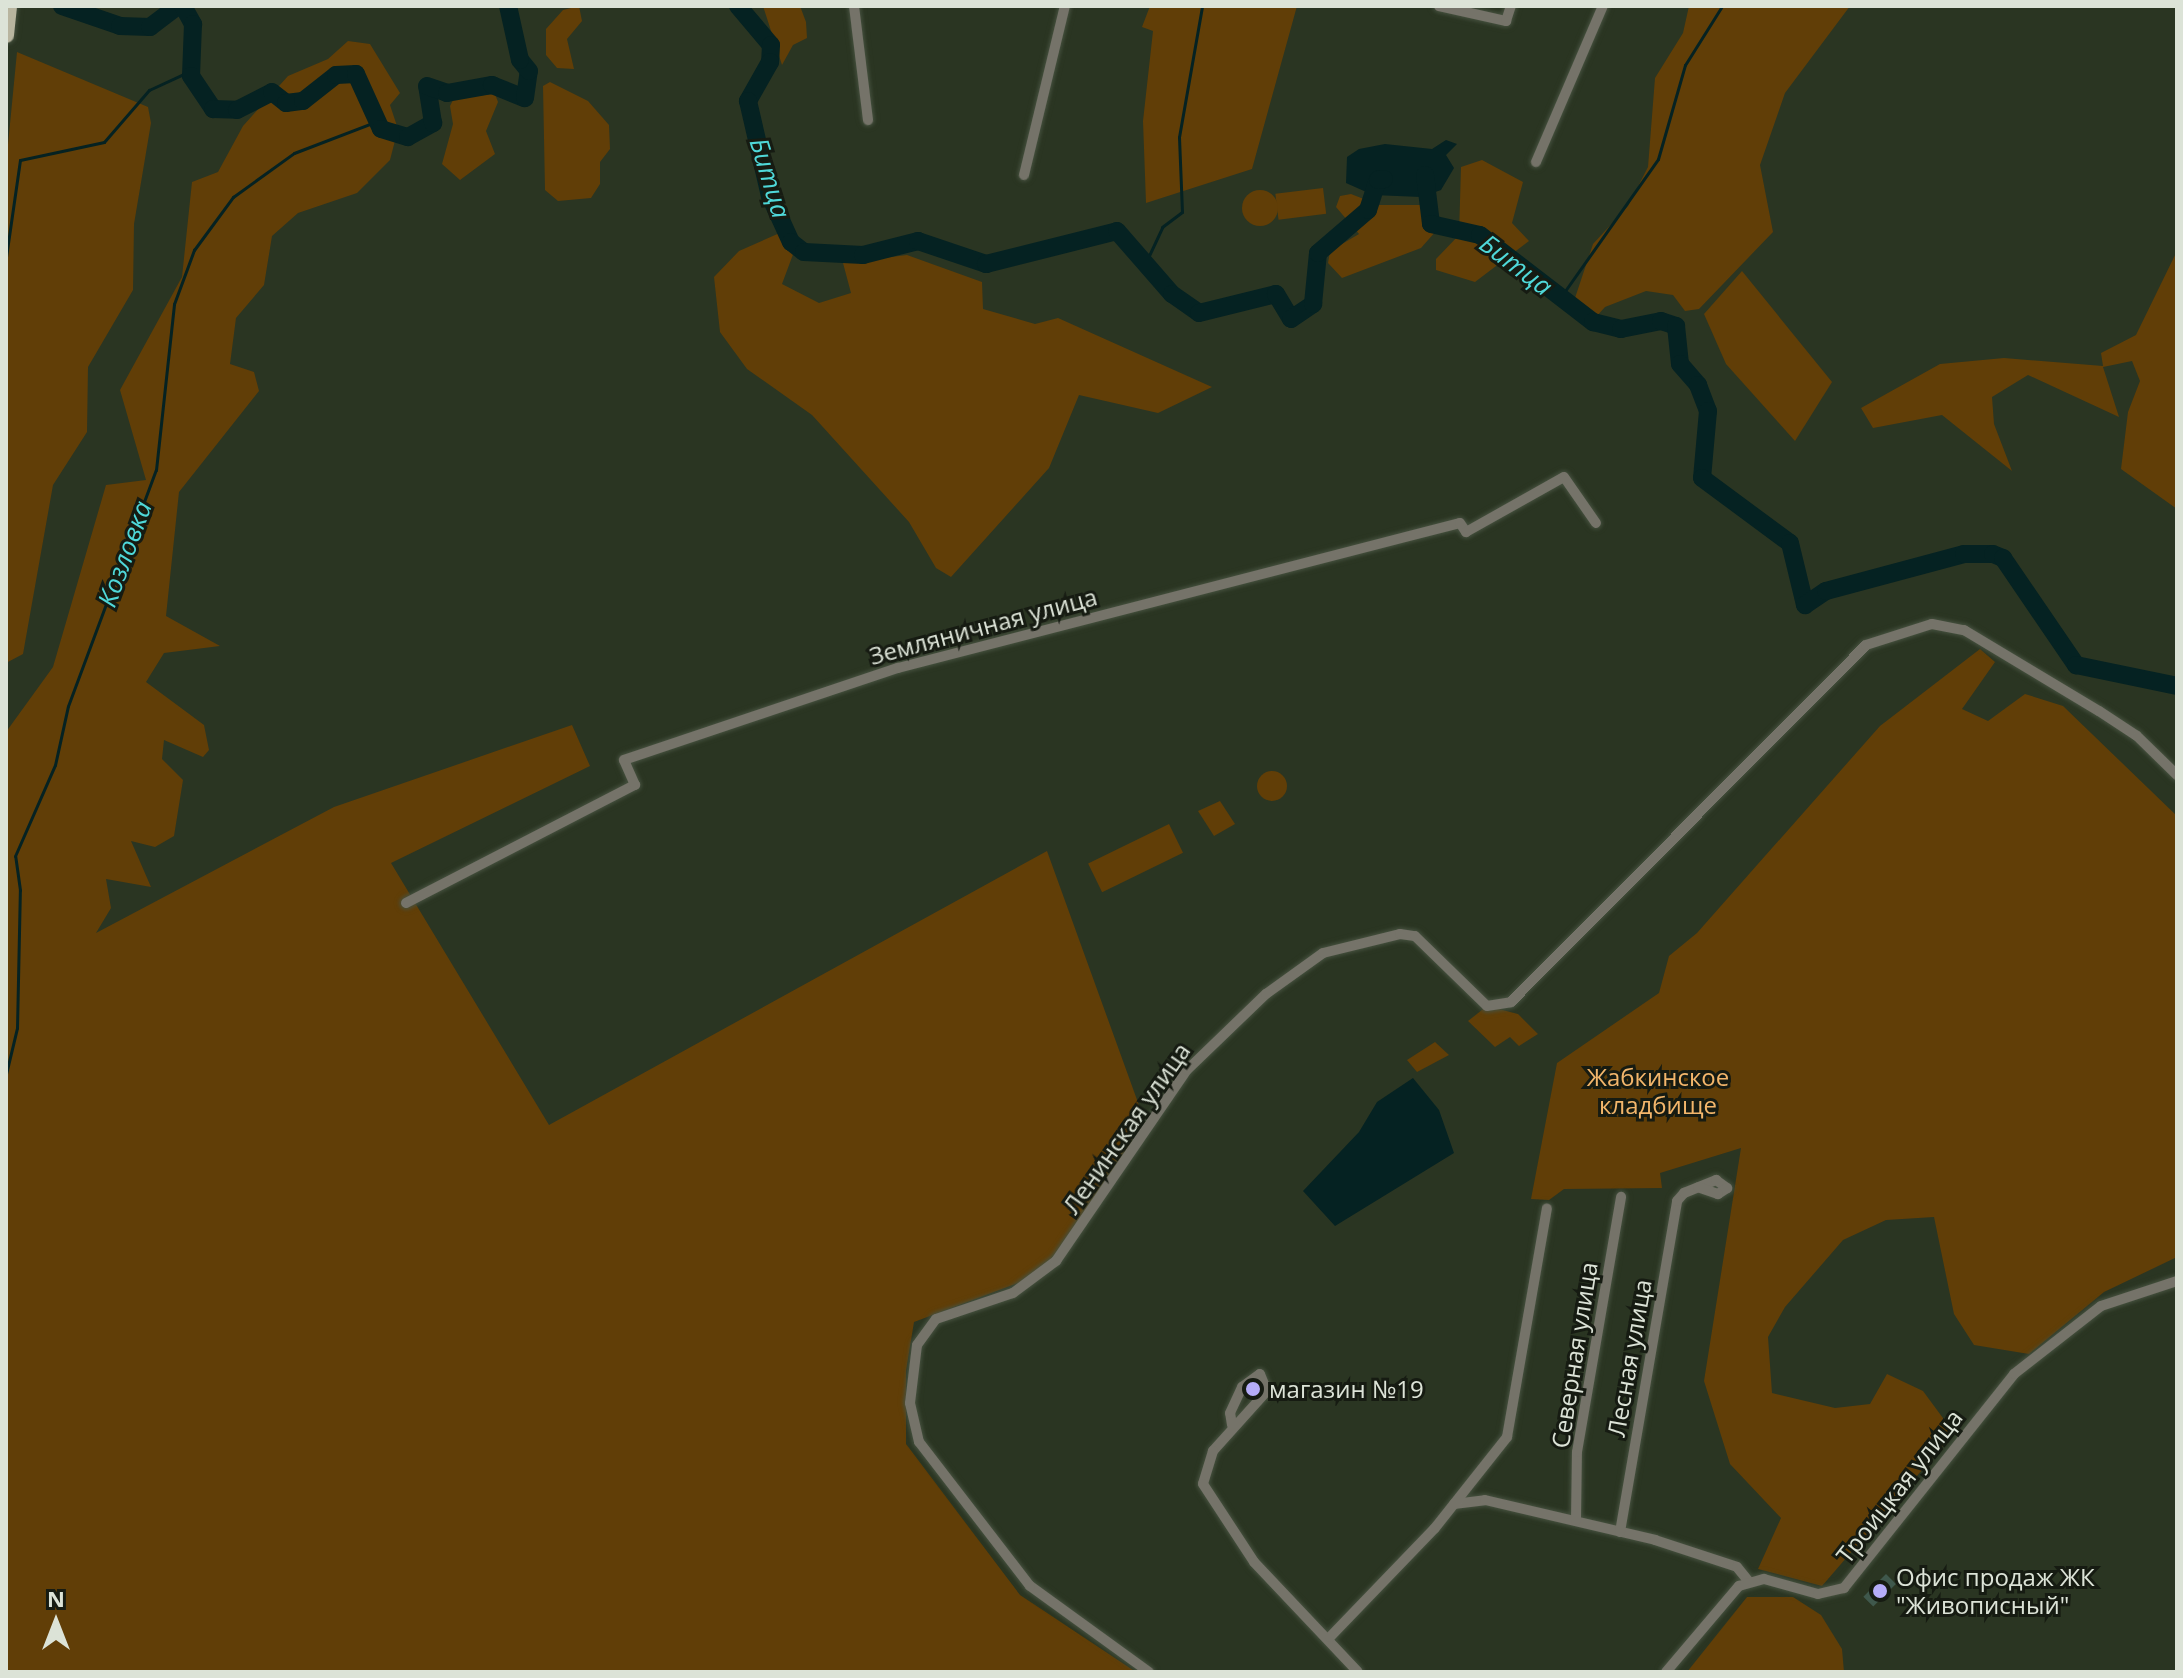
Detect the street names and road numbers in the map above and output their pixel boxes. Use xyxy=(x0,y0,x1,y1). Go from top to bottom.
street label: Земляничная улица xyxy=(866,582,1100,670)
street label: Ленинская улица xyxy=(1056,1037,1196,1219)
street label: Северная улица xyxy=(1545,1260,1603,1450)
street label: Лесная улица xyxy=(1601,1277,1657,1439)
street label: Троицкая улица xyxy=(1830,1403,1968,1569)

